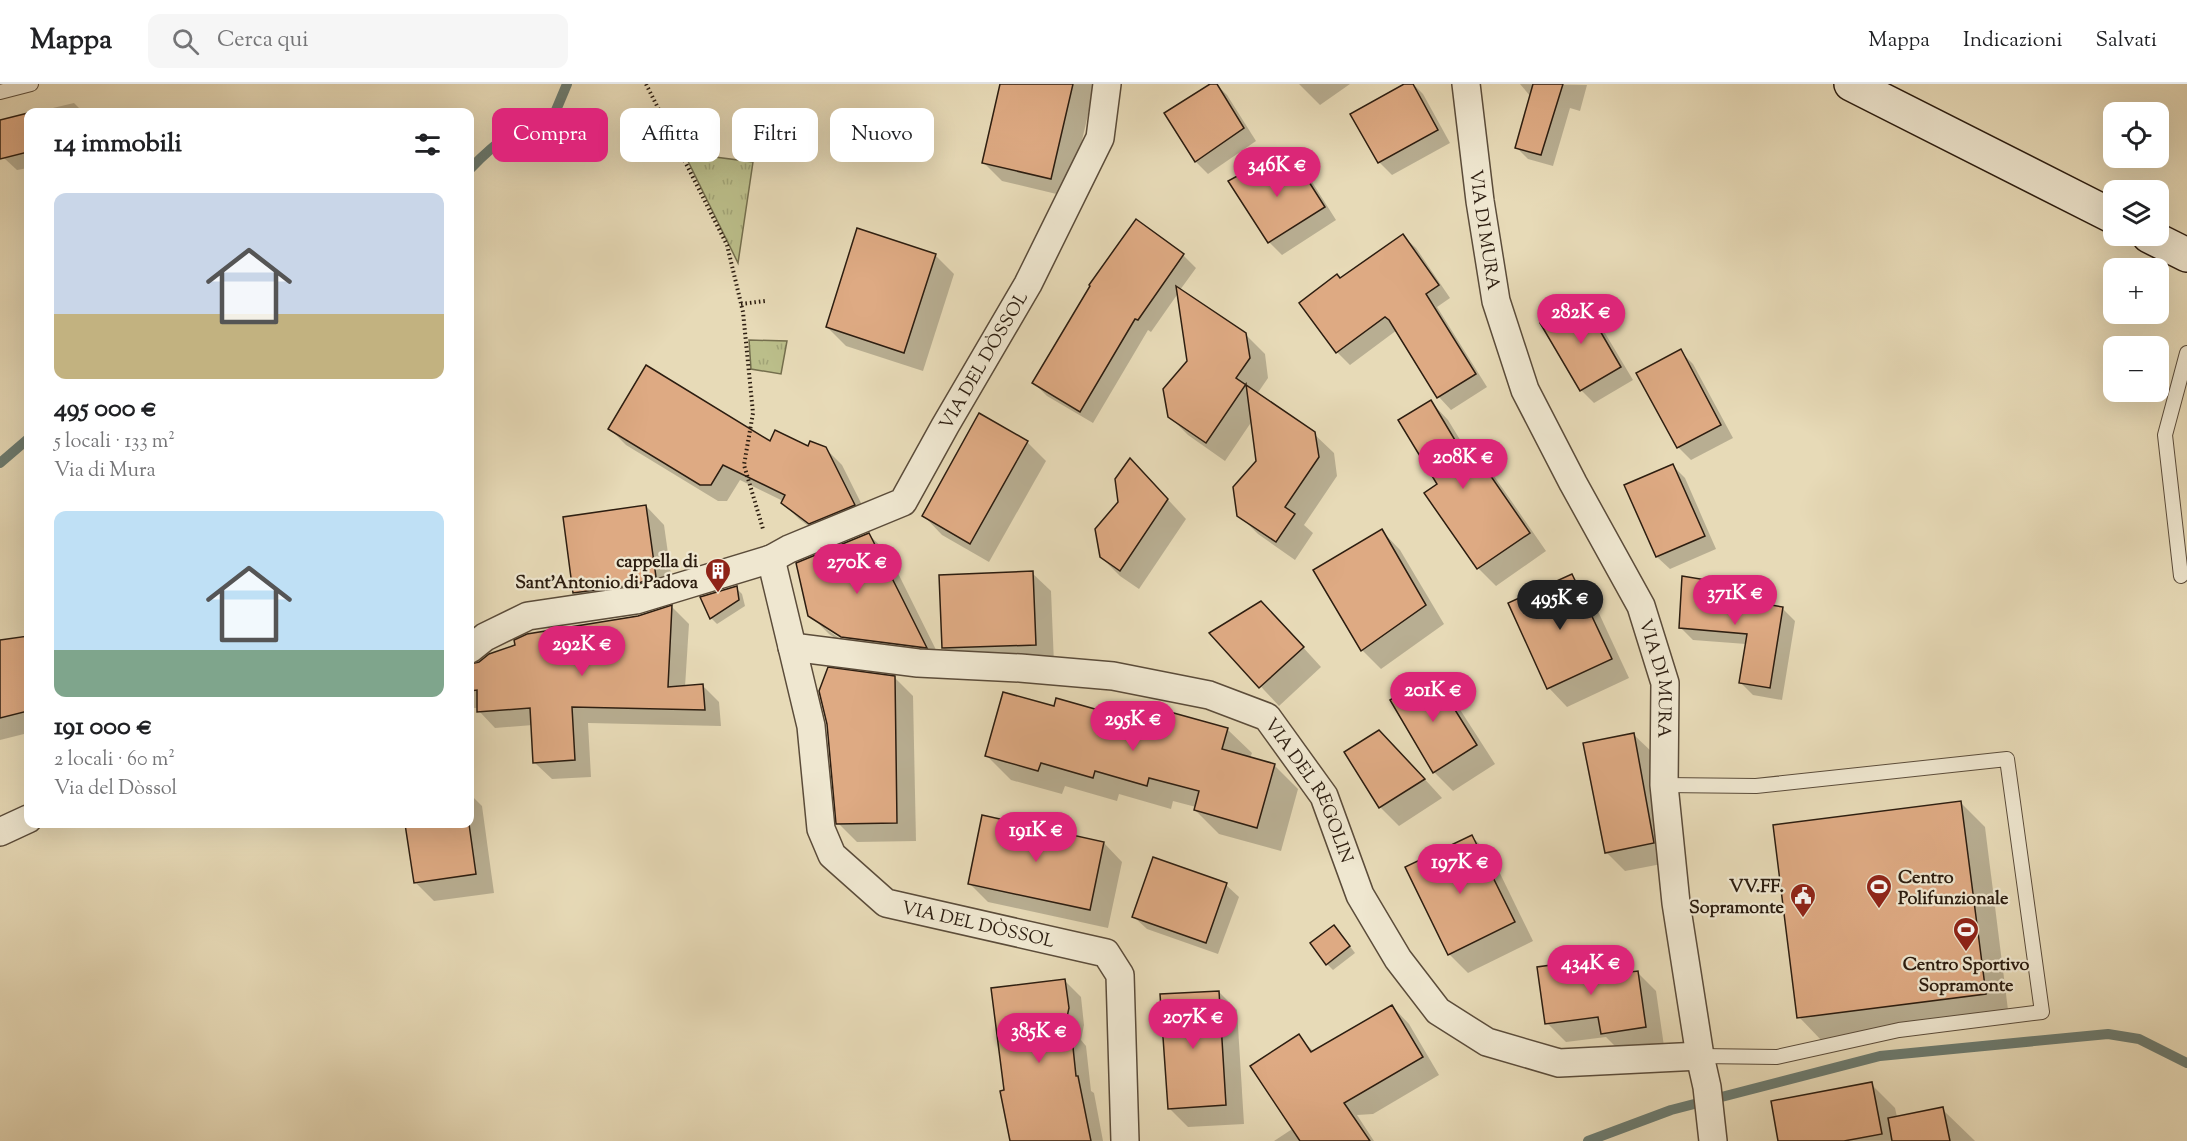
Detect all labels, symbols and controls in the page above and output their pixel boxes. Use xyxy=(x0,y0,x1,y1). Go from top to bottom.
search box xyxy=(148,14,568,68)
text: Mappa xyxy=(30,21,112,61)
icon: search xyxy=(169,25,202,58)
text: Cerca qui xyxy=(217,25,308,57)
text: Mappa xyxy=(1868,26,1930,56)
text: Indicazioni xyxy=(1963,26,2063,56)
text: Salvati xyxy=(2096,26,2157,56)
map controls xyxy=(2103,102,2169,402)
button: locate xyxy=(2103,102,2169,168)
chip: Compra xyxy=(492,108,608,162)
chip: Affitta xyxy=(620,108,720,162)
chip: Filtri xyxy=(732,108,818,162)
chip: Nuovo xyxy=(830,108,934,162)
text: 14 immobili xyxy=(54,126,182,163)
icon: filters xyxy=(411,128,444,161)
pin: 346K € xyxy=(1228,147,1326,198)
text: 346K € xyxy=(1248,152,1306,181)
street label: VIA DI MURA xyxy=(1461,168,1505,293)
button: layers xyxy=(2103,180,2169,246)
icon: home xyxy=(195,232,303,340)
button: + xyxy=(2103,258,2169,324)
street label: VIA DEL DÒSSOL xyxy=(934,287,1036,435)
pin: 282K € xyxy=(1532,294,1630,345)
text: 282K € xyxy=(1551,299,1611,328)
button: − xyxy=(2103,336,2169,402)
text: 495 000 € xyxy=(54,391,157,428)
text: 5 locali · 133 m² xyxy=(54,428,175,457)
pin: 208K € xyxy=(1414,439,1512,490)
text: 208K € xyxy=(1433,444,1493,473)
text: Via di Mura xyxy=(54,457,156,486)
pin: 270K € xyxy=(808,544,906,595)
text: 270K € xyxy=(827,549,887,578)
icon: home xyxy=(195,550,303,658)
place label: cappella di Sant'Antonio di Padova xyxy=(515,550,699,597)
building icon: cappella di Sant'Antonio di Padova xyxy=(703,556,733,594)
pin: 371K € xyxy=(1686,575,1784,626)
pin: 495K € xyxy=(1511,580,1609,631)
text: 371K € xyxy=(1707,580,1763,609)
text: 495K € xyxy=(1531,585,1589,614)
street label: VIA DI MURA xyxy=(1631,616,1676,739)
pin: 292K € xyxy=(533,626,631,677)
text: 292K € xyxy=(552,631,612,660)
pin: 201K € xyxy=(1384,672,1482,723)
text: 201K € xyxy=(1404,677,1462,706)
pin: 295K € xyxy=(1084,701,1182,752)
text: 295K € xyxy=(1104,706,1162,735)
text: 191 000 € xyxy=(54,709,152,746)
street label: VIA DEL REGOLIN xyxy=(1257,714,1358,867)
text: 2 locali · 60 m² xyxy=(54,746,175,775)
text: Via del Dòssol xyxy=(54,775,177,804)
pin: 191K € xyxy=(987,812,1085,863)
text: 191K € xyxy=(1009,817,1063,846)
pin: 197K € xyxy=(1411,844,1509,895)
text: 197K € xyxy=(1431,849,1489,878)
place label: Centro Polifunzionale xyxy=(1898,866,2009,913)
sports icon: Centro Polifunzionale xyxy=(1864,872,1894,910)
place label: VV.FF. Sopramonte xyxy=(1689,875,1785,922)
public building icon: VV.FF. Sopramonte xyxy=(1788,881,1818,919)
street label: VIA DEL DÒSSOL xyxy=(899,896,1057,956)
sports icon: Centro Sportivo Sopramonte xyxy=(1951,915,1981,953)
pin: 434K € xyxy=(1542,945,1640,996)
text: 434K € xyxy=(1561,950,1621,979)
place label: Centro Sportivo Sopramonte xyxy=(1903,953,2029,1000)
pin: 207K € xyxy=(1144,999,1242,1050)
text: 207K € xyxy=(1163,1004,1223,1033)
pin: 385K € xyxy=(990,1013,1088,1064)
text: 385K € xyxy=(1011,1018,1067,1047)

